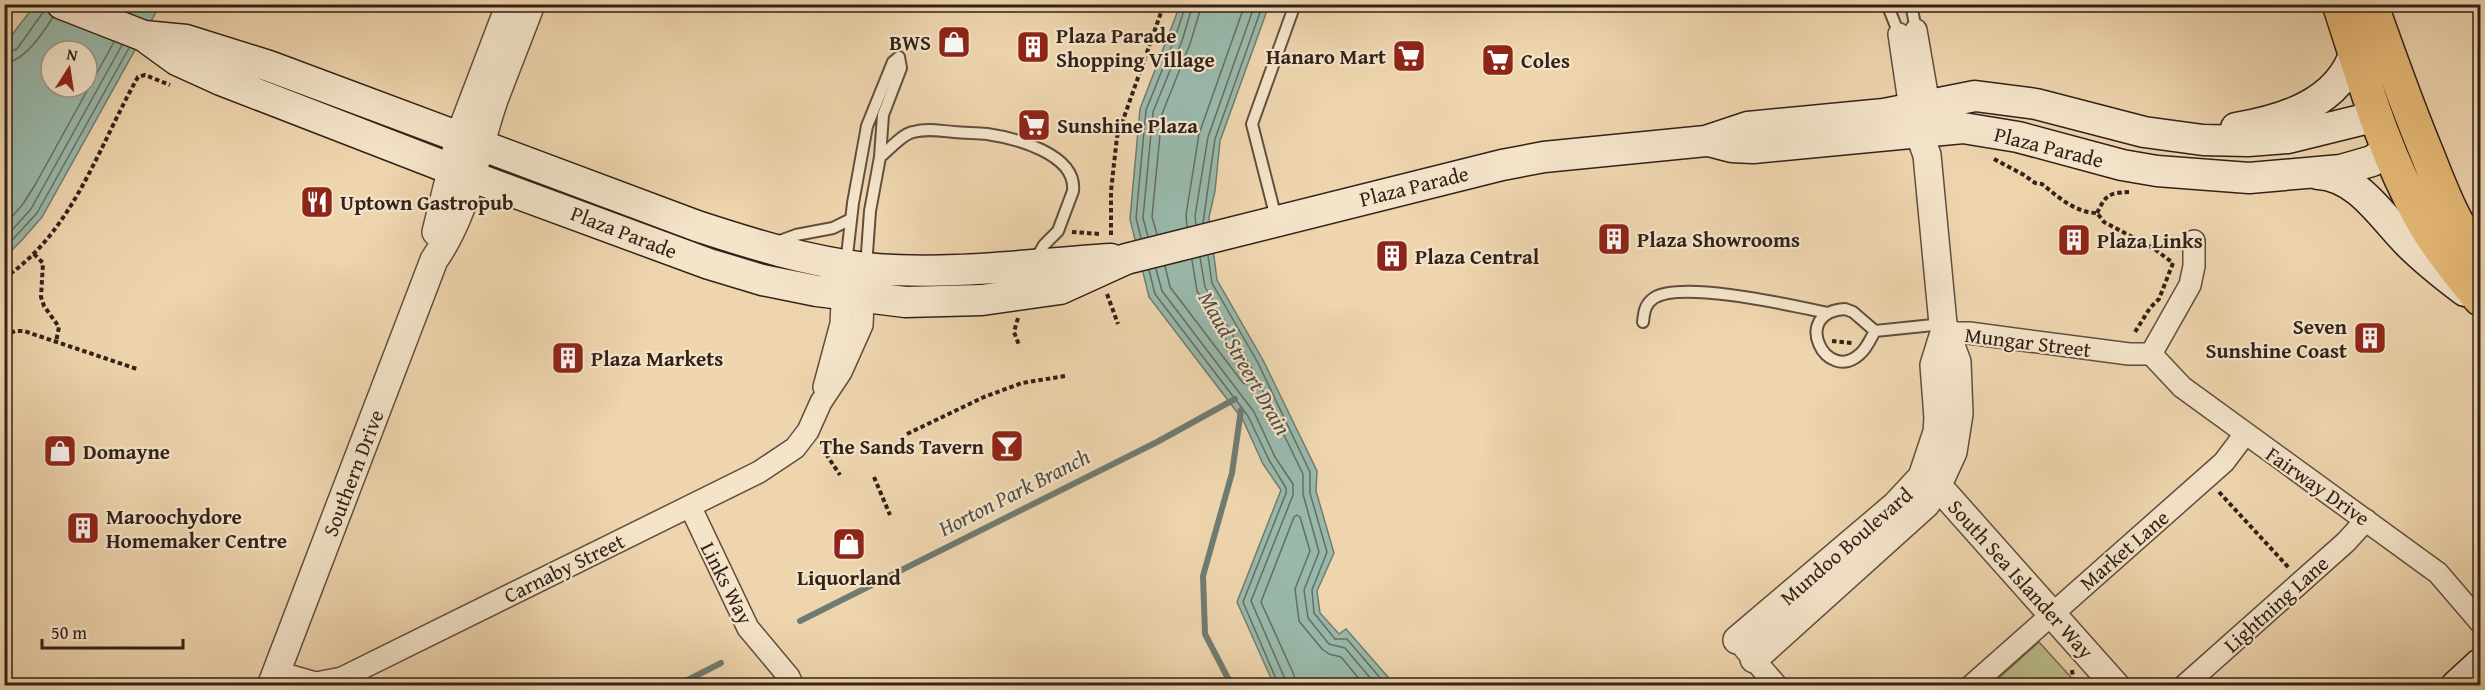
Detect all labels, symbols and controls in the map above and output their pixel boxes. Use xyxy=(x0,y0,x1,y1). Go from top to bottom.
place label: Plaza Parade Shopping Village xyxy=(1056,20,1215,75)
shop icon: BWS xyxy=(936,24,972,60)
place label: BWS xyxy=(889,27,931,58)
building icon: Plaza Parade Shopping Village xyxy=(1015,29,1051,65)
supermarket icon: Hanaro Mart xyxy=(1391,38,1427,74)
north arrow xyxy=(39,39,99,99)
text: N xyxy=(64,41,80,67)
place label: Hanaro Mart xyxy=(1266,41,1386,72)
supermarket icon: Coles xyxy=(1480,42,1516,78)
place label: Coles xyxy=(1521,45,1570,76)
supermarket icon: Sunshine Plaza xyxy=(1016,107,1052,143)
place label: Sunshine Plaza xyxy=(1057,110,1198,141)
street label: Plaza Parade xyxy=(1991,118,2107,176)
street label: Plaza Parade xyxy=(1356,157,1472,215)
restaurant icon: Uptown Gastropub xyxy=(299,184,335,220)
place label: Uptown Gastropub xyxy=(340,187,514,218)
street label: Plaza Parade xyxy=(566,198,682,266)
building icon: Plaza Showrooms xyxy=(1596,221,1632,257)
building icon: Plaza Links xyxy=(2056,222,2092,258)
place label: Plaza Showrooms xyxy=(1637,224,1800,255)
place label: Plaza Links xyxy=(2097,225,2203,256)
building icon: Plaza Central xyxy=(1374,238,1410,274)
place label: Plaza Central xyxy=(1415,241,1540,272)
water label: Maud Streert Drain xyxy=(1191,285,1299,441)
place label: Seven Sunshine Coast xyxy=(2205,311,2348,366)
street label: Mungar Street xyxy=(1963,319,2094,365)
building icon: Seven Sunshine Coast xyxy=(2352,320,2388,356)
building icon: Plaza Markets xyxy=(550,340,586,376)
place label: Plaza Markets xyxy=(591,343,723,374)
street label: Southern Drive xyxy=(315,405,391,541)
bar icon: The Sands Tavern xyxy=(989,428,1025,464)
place label: The Sands Tavern xyxy=(820,431,985,462)
shop icon: Domayne xyxy=(42,433,78,469)
place label: Domayne xyxy=(83,436,170,467)
street label: Fairway Drive xyxy=(2260,439,2376,533)
water label: Horton Park Branch xyxy=(932,440,1095,544)
street label: Mundoo Boulevard xyxy=(1773,479,1920,612)
street label: South Sea Islander Way xyxy=(1941,492,2101,666)
place label: Maroochydore Homemaker Centre xyxy=(106,501,287,556)
street label: Market Lane xyxy=(2072,502,2176,598)
building icon: Maroochydore Homemaker Centre xyxy=(65,510,101,546)
street label: Carnaby Street xyxy=(498,525,630,611)
shop icon: Liquorland xyxy=(831,526,867,562)
street label: Links Way xyxy=(693,536,761,630)
street label: Lightning Lane xyxy=(2217,548,2336,660)
place label: Liquorland xyxy=(797,562,901,593)
scale bar xyxy=(42,612,183,650)
text: 50 m xyxy=(51,619,87,646)

